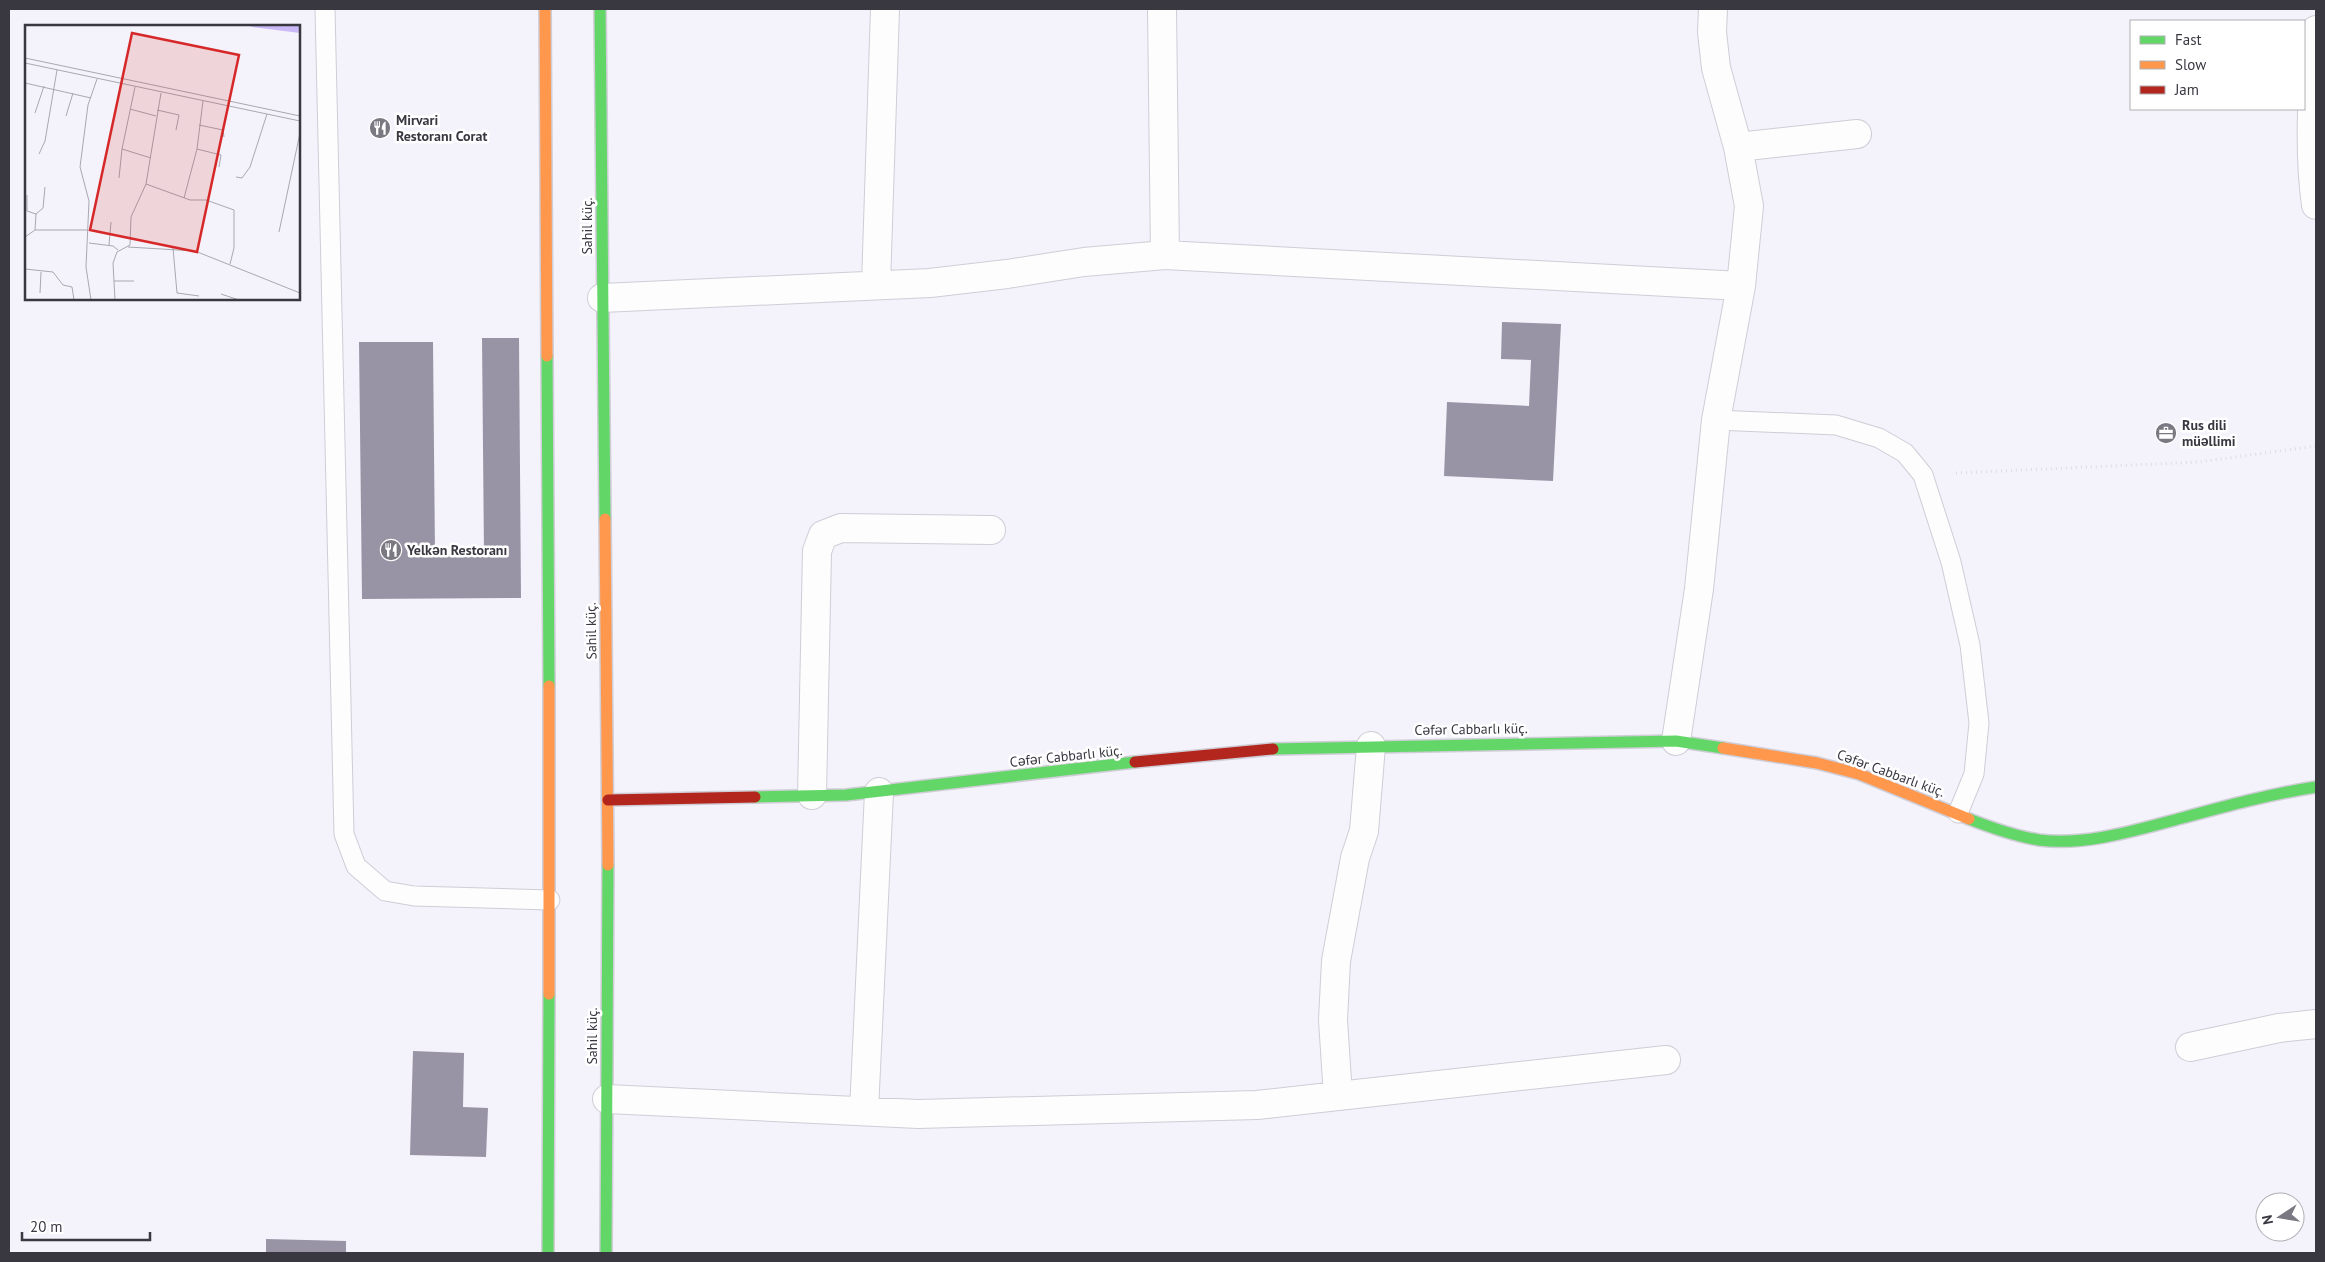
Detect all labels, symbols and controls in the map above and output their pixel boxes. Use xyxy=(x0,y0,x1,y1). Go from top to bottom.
legend xyxy=(2130,20,2305,110)
inset map xyxy=(25,25,300,300)
text: Fast xyxy=(2175,30,2202,49)
text: Slow xyxy=(2175,55,2206,74)
text: Jam xyxy=(2174,80,2199,99)
place label: Mirvari Restoranı Corat xyxy=(396,111,487,145)
restaurant icon: Mirvari Restoranı Corat xyxy=(368,116,392,140)
street label: Sahil küç. xyxy=(578,197,596,255)
place label: Rus dili müəllimi xyxy=(2182,416,2236,450)
office icon: Rus dili müəllimi xyxy=(2154,421,2178,445)
restaurant icon: Yelkən Restoranı xyxy=(379,538,403,562)
place label: Yelkən Restoranı xyxy=(406,541,507,559)
street label: Sahil küç. xyxy=(582,602,600,660)
street label: Cəfər Cabbarlı küç. xyxy=(1414,719,1528,739)
street label: Cəfər Cabbarlı küç. xyxy=(1009,741,1123,771)
street label: Cəfər Cabbarlı küç. xyxy=(1835,745,1947,801)
street label: Sahil küç. xyxy=(583,1007,601,1065)
north arrow xyxy=(2255,1192,2305,1242)
scale bar xyxy=(22,1210,150,1242)
text: N xyxy=(2258,1213,2277,1226)
text: 20 m xyxy=(30,1217,63,1236)

